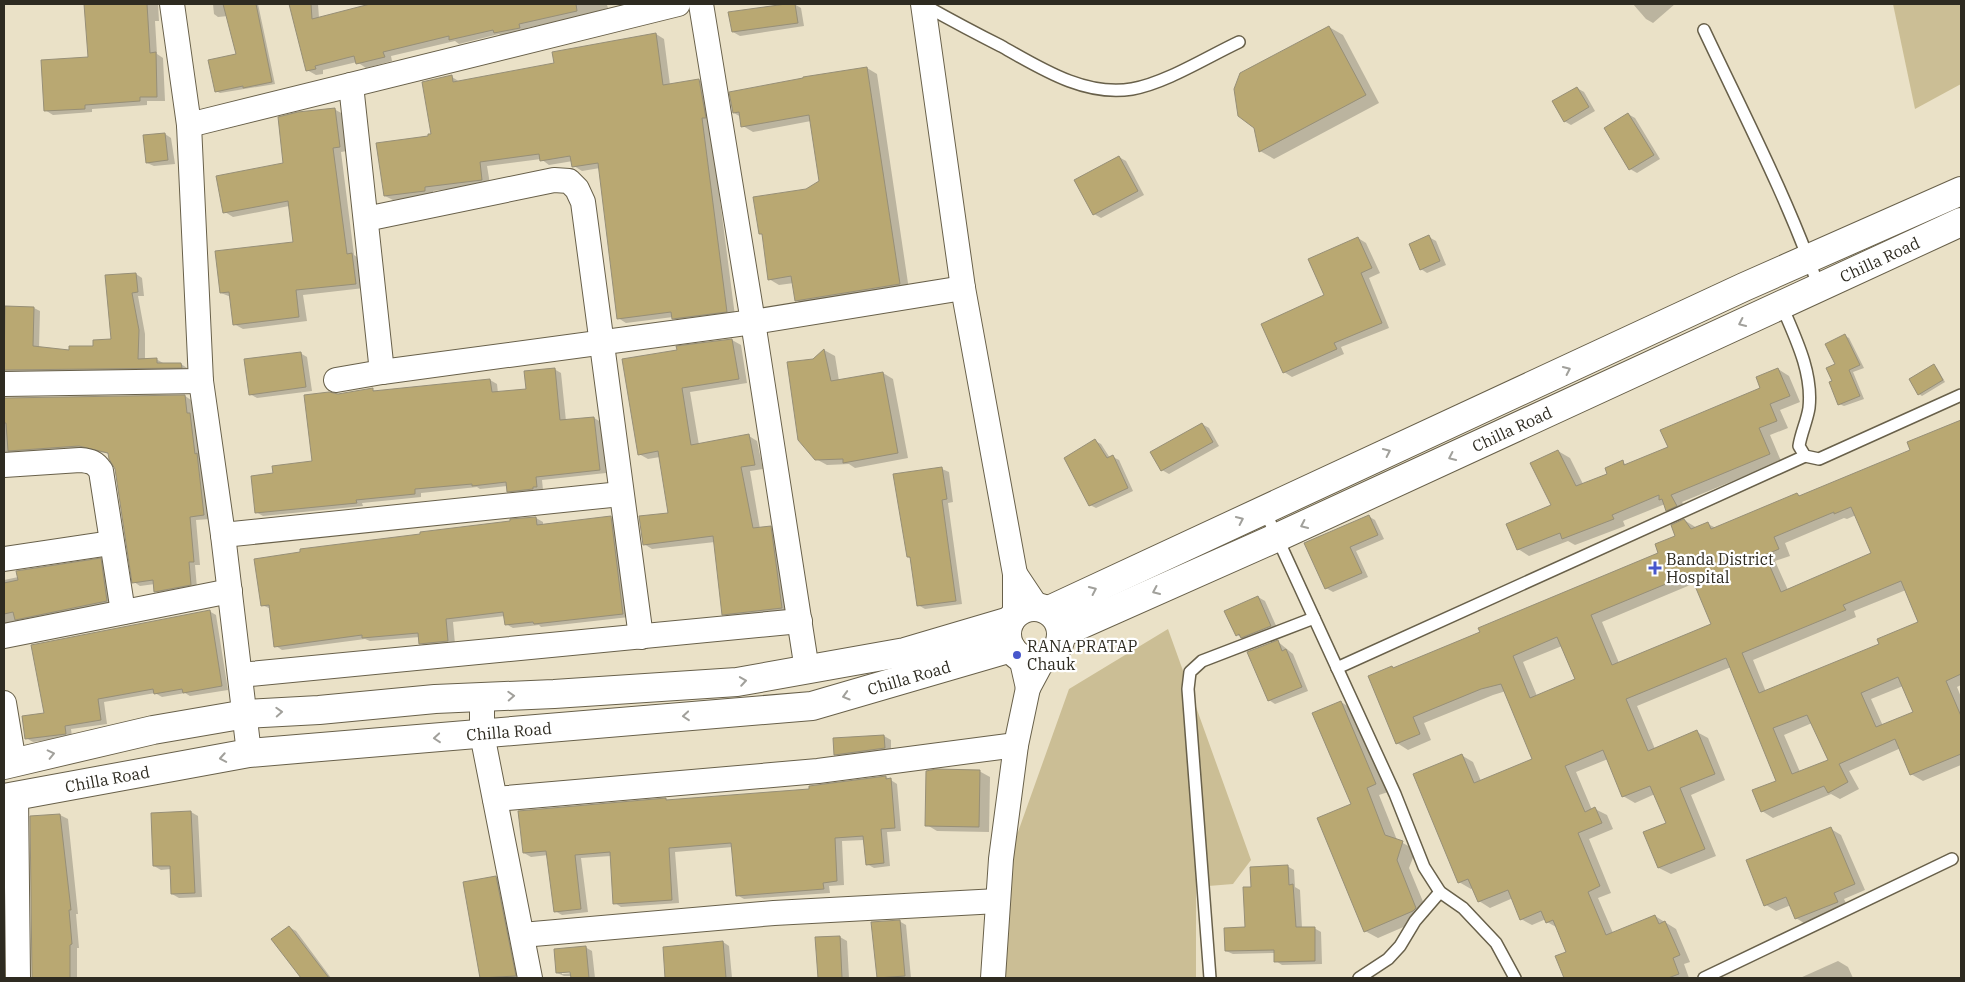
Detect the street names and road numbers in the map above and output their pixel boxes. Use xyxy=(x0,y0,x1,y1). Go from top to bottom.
street label: Chilla Road xyxy=(1837,232,1923,287)
street label: Chilla Road xyxy=(1469,402,1555,456)
street label: Chilla Road xyxy=(865,656,953,699)
street label: Chilla Road xyxy=(465,718,553,745)
street label: Chilla Road xyxy=(63,761,151,797)

